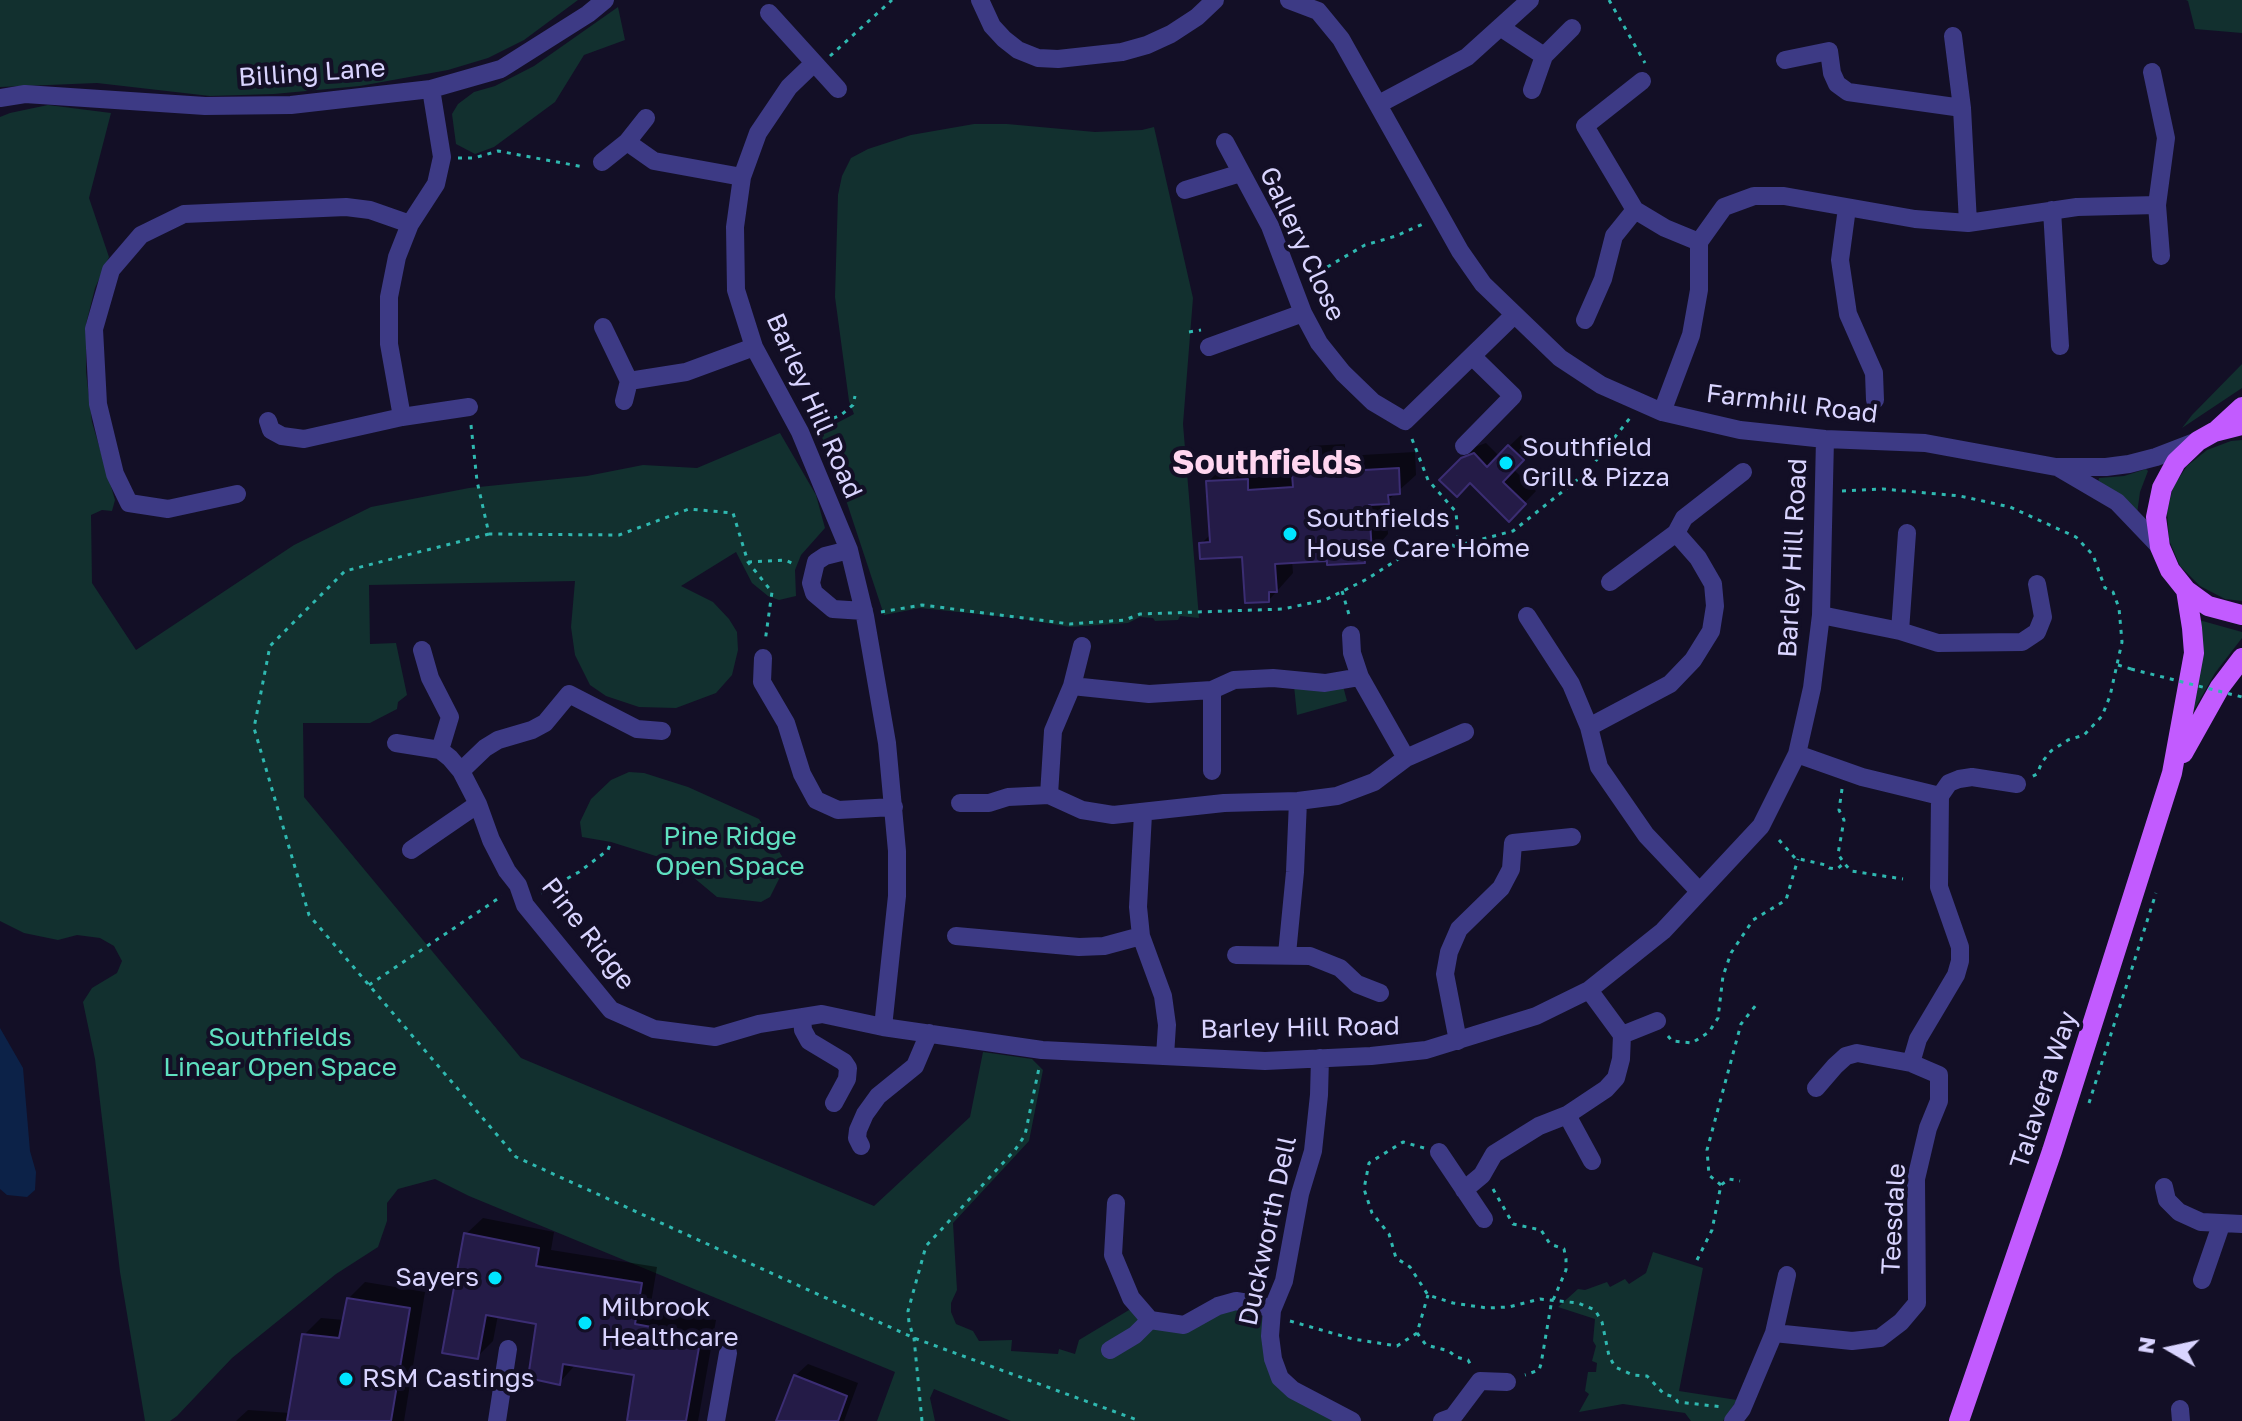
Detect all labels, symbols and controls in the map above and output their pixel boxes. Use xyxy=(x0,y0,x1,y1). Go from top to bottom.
street label: Billing Lane xyxy=(237,52,387,94)
street label: Gallery Close xyxy=(1253,162,1351,326)
street label: Barley Hill Road xyxy=(759,309,869,503)
street label: Farmhill Road xyxy=(1704,378,1880,430)
place label: Southfield Grill & Pizza xyxy=(1522,432,1670,494)
district label: Southfields xyxy=(1172,443,1362,483)
marker: Southfield Grill & Pizza xyxy=(1497,454,1515,472)
street label: Barley Hill Road xyxy=(1772,458,1814,658)
place label: Southfields House Care Home xyxy=(1306,503,1530,564)
marker: Southfields House Care Home xyxy=(1281,525,1299,543)
park label: Pine Ridge Open Space xyxy=(655,821,805,882)
street label: Pine Ridge xyxy=(535,872,641,996)
street label: Talavera Way xyxy=(2004,1007,2084,1173)
street label: Barley Hill Road xyxy=(1200,1011,1400,1045)
park label: Southfields Linear Open Space xyxy=(163,1022,397,1084)
street label: Duckworth Dell xyxy=(1233,1133,1303,1329)
street label: Teesdale xyxy=(1876,1162,1912,1276)
place label: Sayers xyxy=(395,1262,479,1294)
marker: Sayers xyxy=(486,1269,504,1287)
place label: Milbrook Healthcare xyxy=(601,1292,739,1354)
north arrow xyxy=(2130,1309,2210,1389)
marker: Milbrook Healthcare xyxy=(576,1314,594,1332)
text: N xyxy=(2131,1335,2160,1356)
place label: RSM Castings xyxy=(362,1363,534,1395)
marker: RSM Castings xyxy=(337,1370,355,1388)

